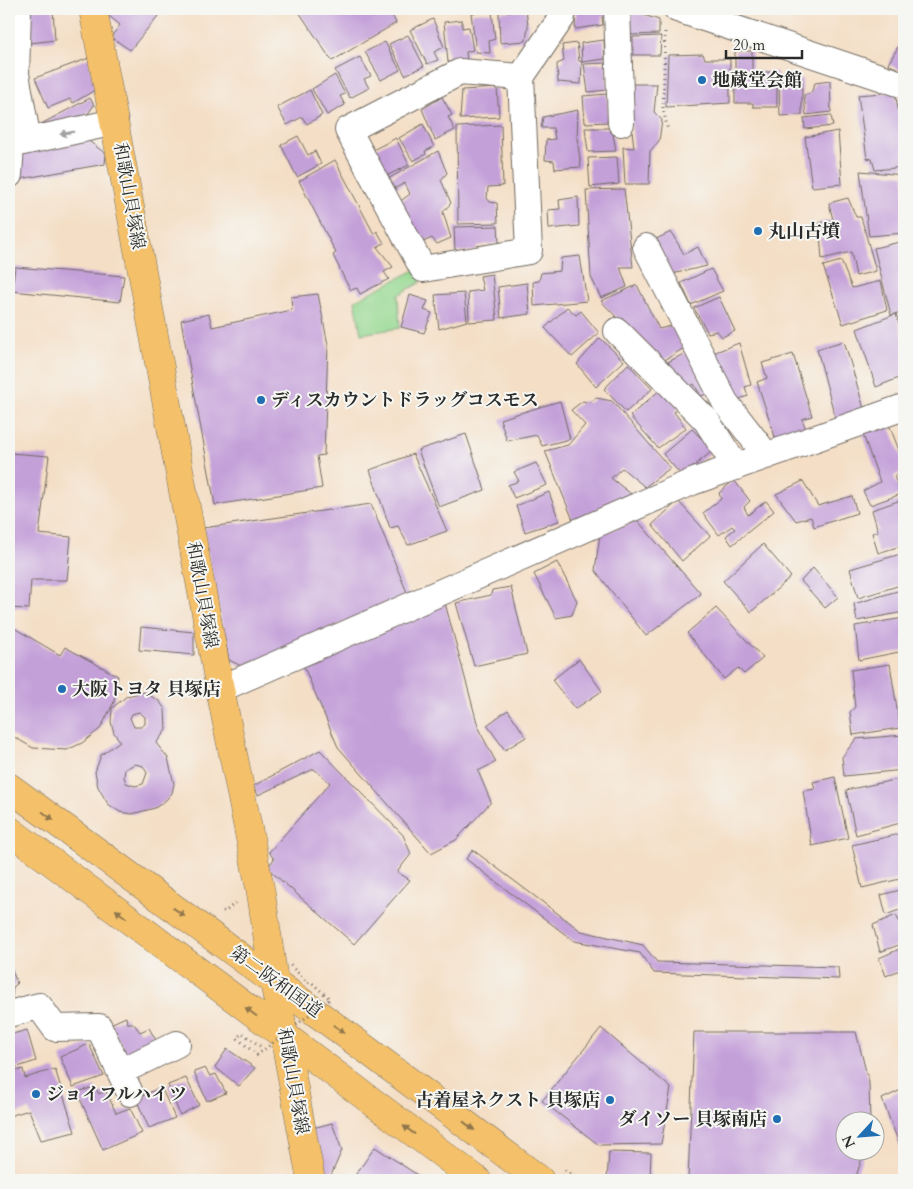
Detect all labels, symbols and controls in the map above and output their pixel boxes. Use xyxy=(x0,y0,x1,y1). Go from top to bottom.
scale bar xyxy=(726,28,802,60)
text: 20 m xyxy=(733,35,765,55)
place label: 地蔵堂会館 xyxy=(712,68,802,93)
marker: 地蔵堂会館 xyxy=(696,74,708,86)
one-way arrow xyxy=(60,129,75,137)
street label: 和歌山貝塚線 xyxy=(107,141,151,251)
place label: 丸山古墳 xyxy=(768,219,840,244)
marker: 丸山古墳 xyxy=(752,225,764,237)
place label: ディスカウントドラッグコスモス xyxy=(271,388,539,413)
marker: ディスカウントドラッグコスモス xyxy=(255,394,267,406)
street label: 和歌山貝塚線 xyxy=(180,540,224,650)
place label: 大阪トヨタ 貝塚店 xyxy=(72,677,221,702)
marker: 大阪トヨタ 貝塚店 xyxy=(56,683,68,695)
one-way arrow xyxy=(41,811,54,822)
one-way arrow xyxy=(173,906,186,916)
one-way arrow xyxy=(115,909,128,920)
street label: 第二阪和国道 xyxy=(225,940,327,1024)
one-way arrow xyxy=(245,1006,258,1017)
one-way arrow xyxy=(332,1023,345,1034)
street label: 和歌山貝塚線 xyxy=(271,1026,315,1136)
place label: ジョイフルハイツ xyxy=(46,1082,187,1107)
marker: ジョイフルハイツ xyxy=(30,1088,42,1100)
place label: 古着屋ネクスト 貝塚店 xyxy=(415,1088,600,1113)
marker: 古着屋ネクスト 貝塚店 xyxy=(604,1094,616,1106)
place label: ダイソー 貝塚南店 xyxy=(619,1107,767,1132)
north arrow xyxy=(836,1112,886,1162)
marker: ダイソー 貝塚南店 xyxy=(771,1113,783,1125)
one-way arrow xyxy=(462,1120,475,1131)
one-way arrow xyxy=(403,1125,416,1136)
text: N xyxy=(838,1132,860,1151)

